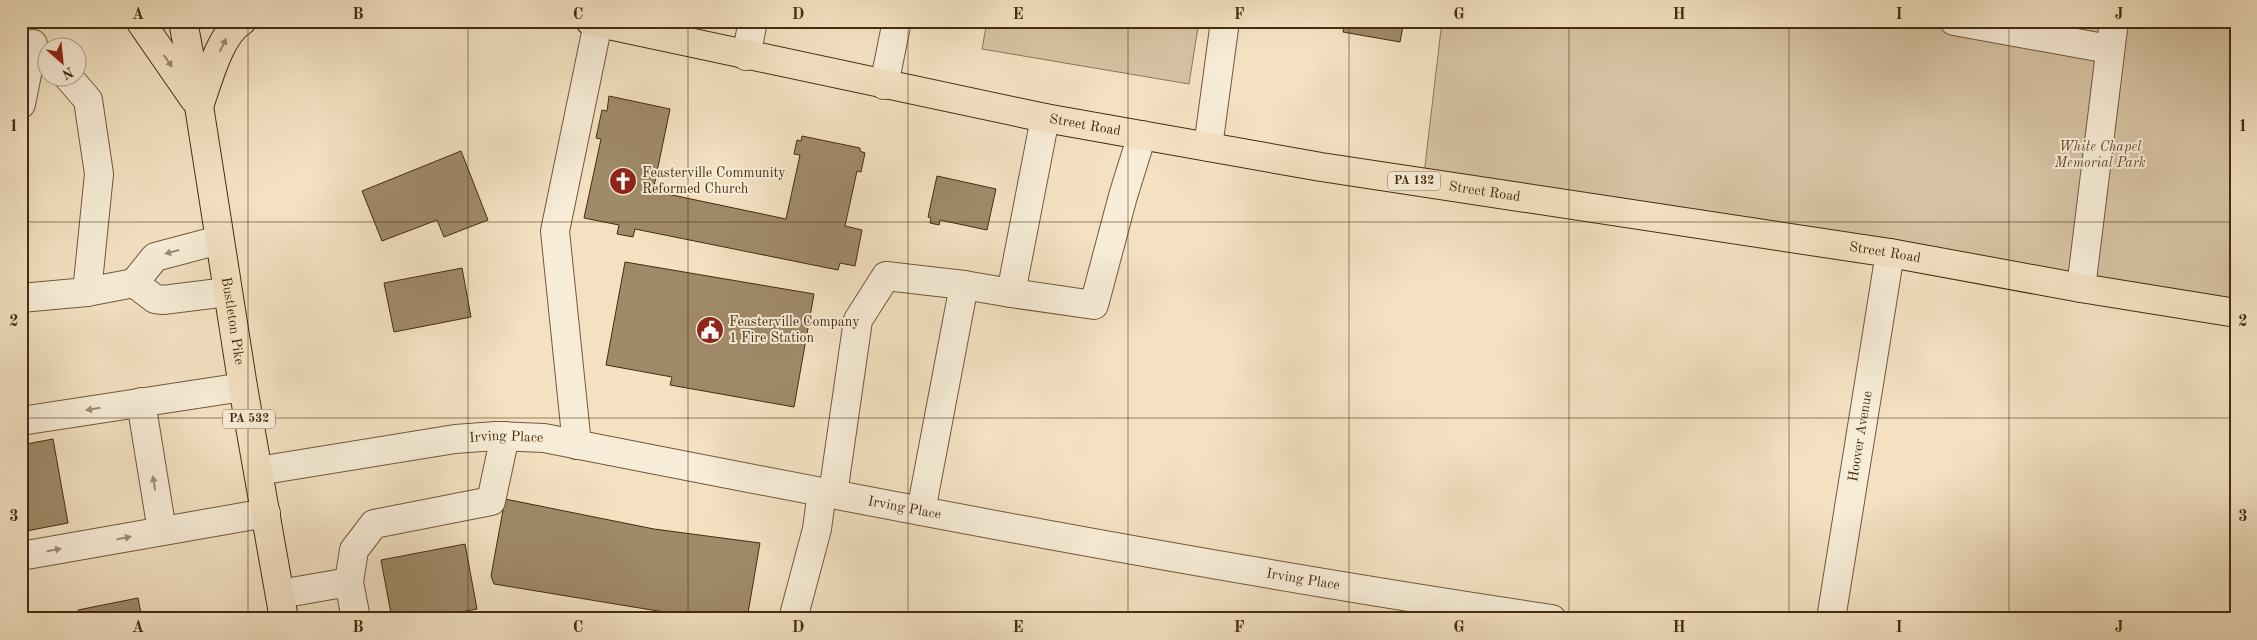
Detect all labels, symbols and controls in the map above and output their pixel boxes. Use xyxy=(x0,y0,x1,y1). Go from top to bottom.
text: A xyxy=(132,7,144,23)
text: B xyxy=(352,7,364,23)
text: C xyxy=(573,7,583,23)
text: D xyxy=(792,7,804,23)
text: E xyxy=(1012,7,1024,23)
text: F xyxy=(1234,7,1245,23)
text: G xyxy=(1453,7,1465,23)
text: H xyxy=(1672,7,1686,23)
text: I xyxy=(1895,7,1903,23)
text: J xyxy=(2115,7,2124,23)
north arrow xyxy=(38,38,88,88)
one-way arrow xyxy=(219,38,227,52)
one-way arrow xyxy=(163,54,173,68)
text: N xyxy=(59,64,75,81)
street label: Street Road xyxy=(1048,112,1122,138)
text: 1 xyxy=(9,119,19,135)
text: 1 xyxy=(2238,119,2248,135)
park label: White Chapel Memorial Park xyxy=(2053,140,2146,170)
church icon: Feasterville Community Reformed Church xyxy=(608,166,638,196)
place label: Feasterville Community Reformed Church xyxy=(642,166,786,196)
road number: PA 132 xyxy=(1388,172,1440,190)
street label: Street Road xyxy=(1448,179,1521,204)
street label: Street Road xyxy=(1848,240,1922,265)
one-way arrow xyxy=(164,248,179,256)
street label: Bustleton Pike xyxy=(219,276,246,366)
text: 2 xyxy=(9,314,19,330)
text: 2 xyxy=(2238,314,2248,330)
public building icon: Feasterville Company 1 Fire Station xyxy=(695,315,725,345)
place label: Feasterville Company 1 Fire Station xyxy=(729,315,860,345)
street label: Hoover Avenue xyxy=(1846,390,1875,483)
one-way arrow xyxy=(84,405,100,413)
road number: PA 532 xyxy=(223,409,275,428)
street label: Irving Place xyxy=(469,429,544,445)
one-way arrow xyxy=(149,475,157,491)
street label: Irving Place xyxy=(867,494,942,522)
text: 3 xyxy=(9,509,19,525)
text: 3 xyxy=(2238,509,2248,525)
one-way arrow xyxy=(116,533,132,541)
one-way arrow xyxy=(46,546,62,554)
street label: Irving Place xyxy=(1265,567,1341,593)
text: A xyxy=(132,620,144,636)
text: B xyxy=(352,620,364,636)
text: C xyxy=(573,620,583,636)
text: D xyxy=(792,620,804,636)
text: E xyxy=(1012,620,1024,636)
text: F xyxy=(1234,620,1245,636)
text: G xyxy=(1453,620,1465,636)
text: H xyxy=(1672,620,1686,636)
text: I xyxy=(1895,620,1903,636)
text: J xyxy=(2115,620,2124,636)

